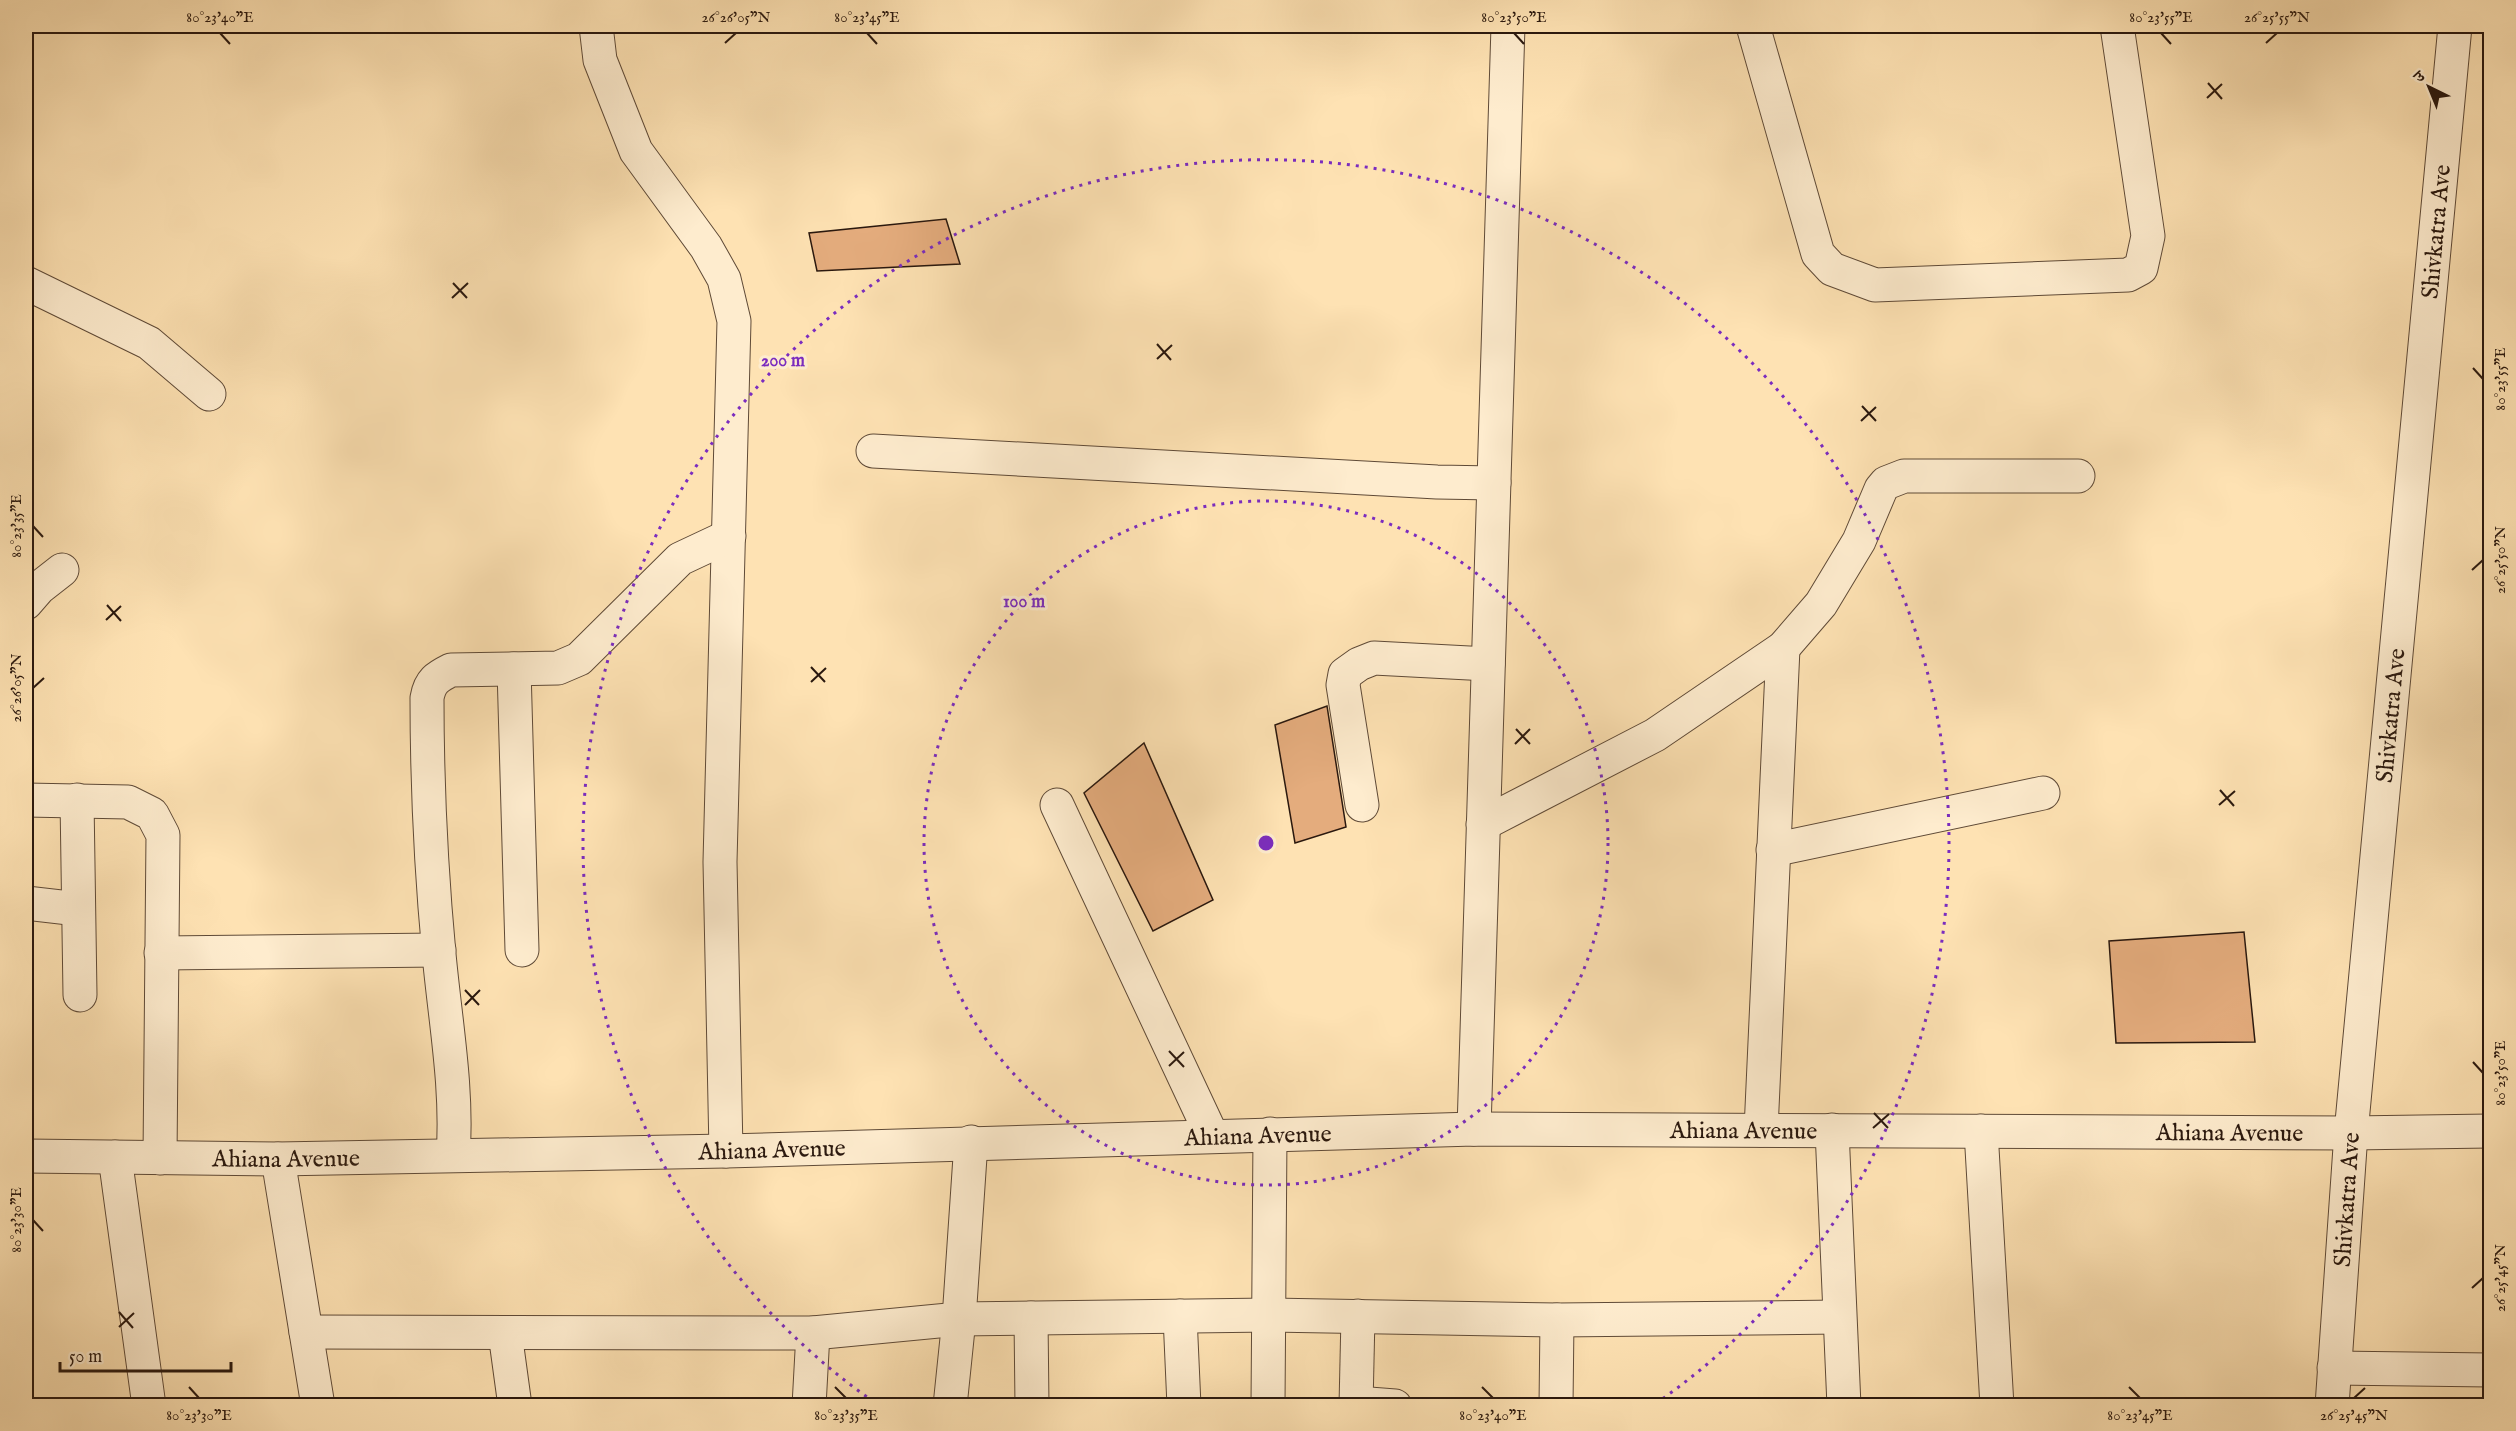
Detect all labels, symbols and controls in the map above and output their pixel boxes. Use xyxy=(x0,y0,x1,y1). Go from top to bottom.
text: 80°23'40"E xyxy=(186,8,254,27)
text: 26°26'05"N xyxy=(702,8,770,27)
text: 80°23'45"E xyxy=(834,8,900,27)
text: 80°23'50"E xyxy=(1481,8,1547,27)
text: 80°23'55"E xyxy=(2129,8,2193,27)
text: 26°25'55"N xyxy=(2244,8,2310,27)
north arrow xyxy=(2399,57,2459,117)
text: उ xyxy=(2410,66,2431,88)
street label: Shivkatra Ave xyxy=(2415,163,2459,300)
text: 80°23'55"E xyxy=(2491,347,2510,411)
text: 200 m xyxy=(761,350,805,373)
text: 80°23'35"E xyxy=(7,494,26,558)
text: 26°25'50"N xyxy=(2491,526,2510,594)
text: 100 m xyxy=(1003,591,1045,614)
street label: Shivkatra Ave xyxy=(2370,647,2413,784)
text: 26°26'05"N xyxy=(7,654,26,722)
centre of rings xyxy=(1256,833,1276,853)
text: 80°23'50"E xyxy=(2491,1040,2510,1106)
street label: Ahiana Avenue xyxy=(1669,1116,1817,1148)
street label: Ahiana Avenue xyxy=(2155,1118,2303,1150)
street label: Ahiana Avenue xyxy=(1183,1119,1332,1155)
street label: Shivkatra Ave xyxy=(2328,1131,2368,1268)
street label: Ahiana Avenue xyxy=(697,1133,846,1169)
street label: Ahiana Avenue xyxy=(211,1144,360,1176)
text: 80°23'30"E xyxy=(7,1187,26,1253)
text: 26°25'45"N xyxy=(2491,1244,2510,1312)
scale bar xyxy=(60,1335,231,1373)
text: 50 m xyxy=(69,1346,102,1369)
text: 80°23'30"E xyxy=(166,1406,232,1425)
text: 80°23'35"E xyxy=(814,1406,878,1425)
text: 80°23'40"E xyxy=(1459,1406,1527,1425)
text: 80°23'45"E xyxy=(2107,1406,2173,1425)
text: 26°25'45"N xyxy=(2320,1406,2388,1425)

